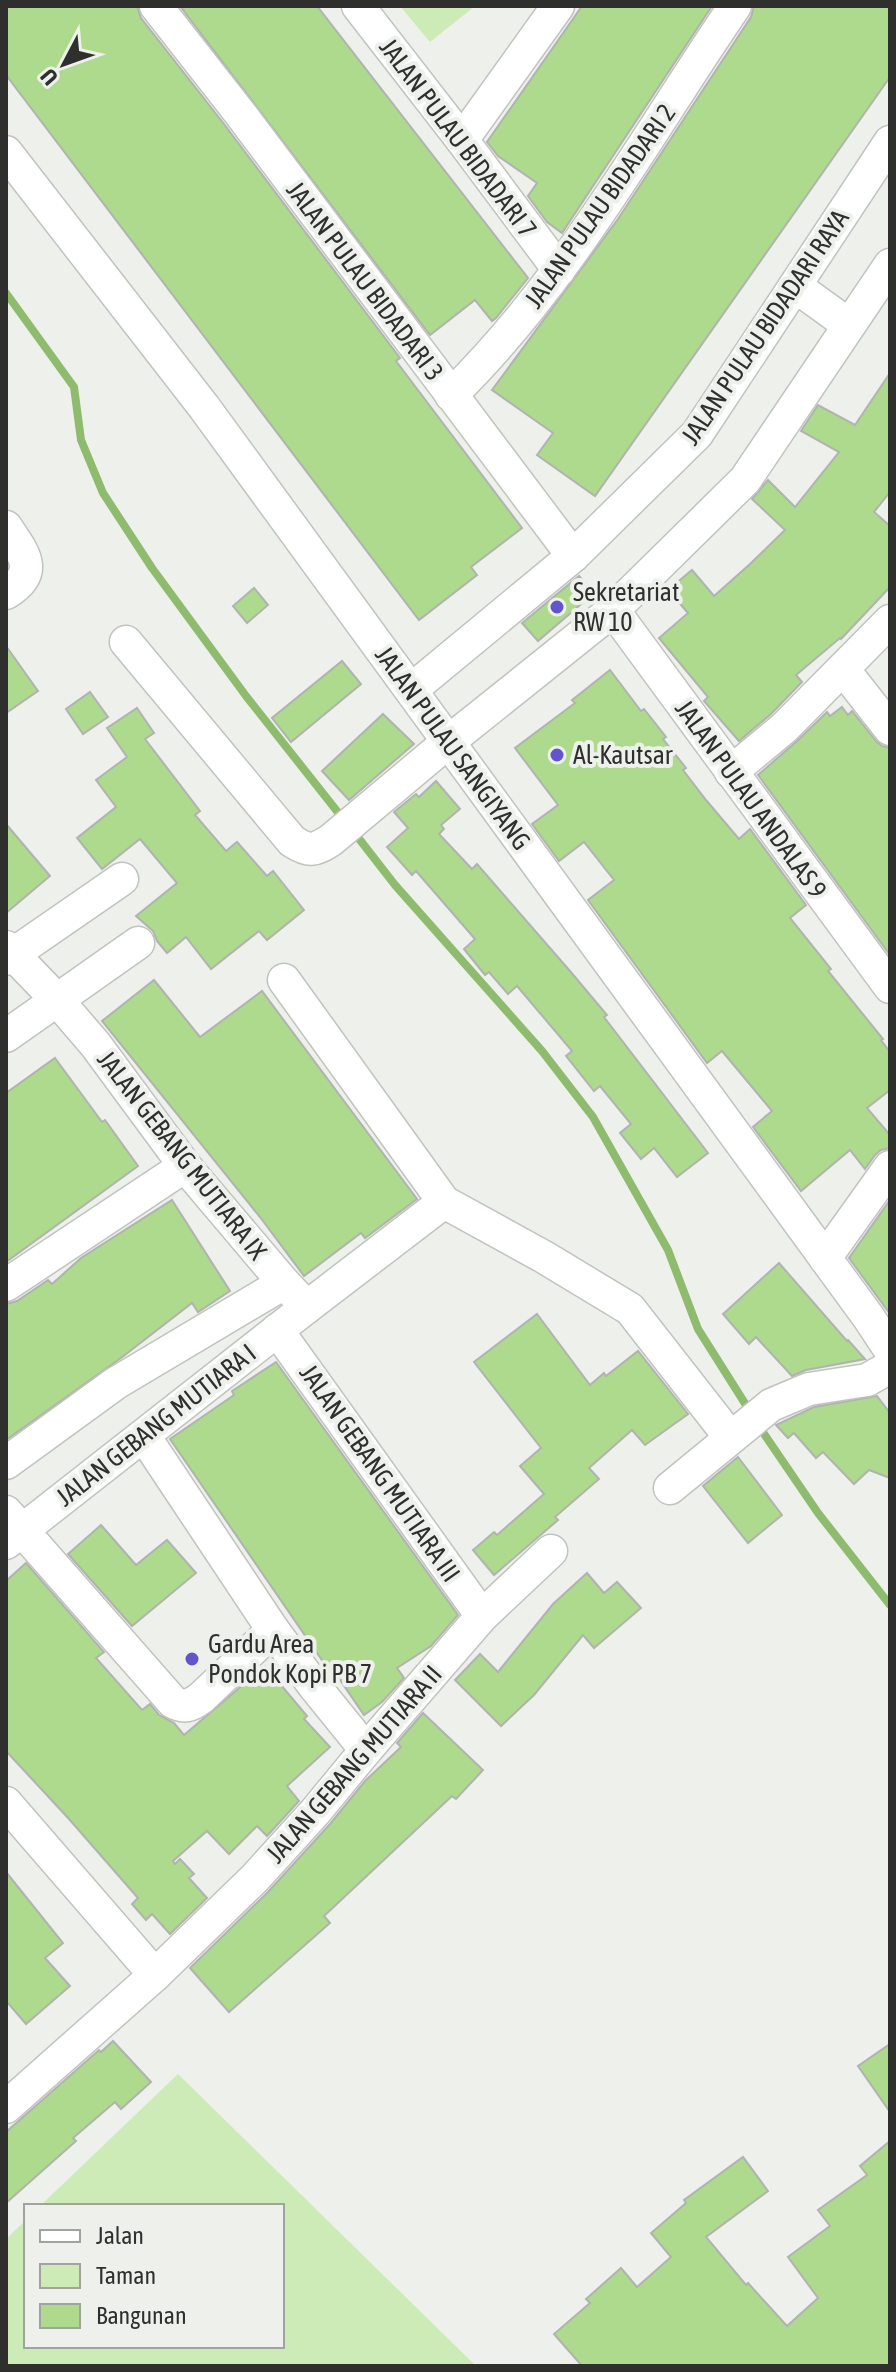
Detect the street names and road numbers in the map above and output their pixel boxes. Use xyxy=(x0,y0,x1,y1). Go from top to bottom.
street label: JALAN PULAU BIDADARI 7 xyxy=(373,33,543,243)
street label: JALAN PULAU BIDADARI 2 xyxy=(518,98,682,314)
street label: JALAN PULAU BIDADARI 3 xyxy=(280,176,450,386)
street label: JALAN PULAU BIDADARI RAYA xyxy=(675,204,855,450)
street label: JALAN PULAU SANGIYANG xyxy=(369,640,537,856)
street label: JALAN PULAU ANDALAS 9 xyxy=(669,694,833,904)
street label: JALAN GEBANG MUTIARA IX xyxy=(91,1045,273,1266)
street label: JALAN GEBANG MUTIARA I xyxy=(50,1338,262,1512)
street label: JALAN GEBANG MUTIARA III xyxy=(294,1359,466,1587)
street label: JALAN GEBANG MUTIARA II xyxy=(260,1659,448,1869)

